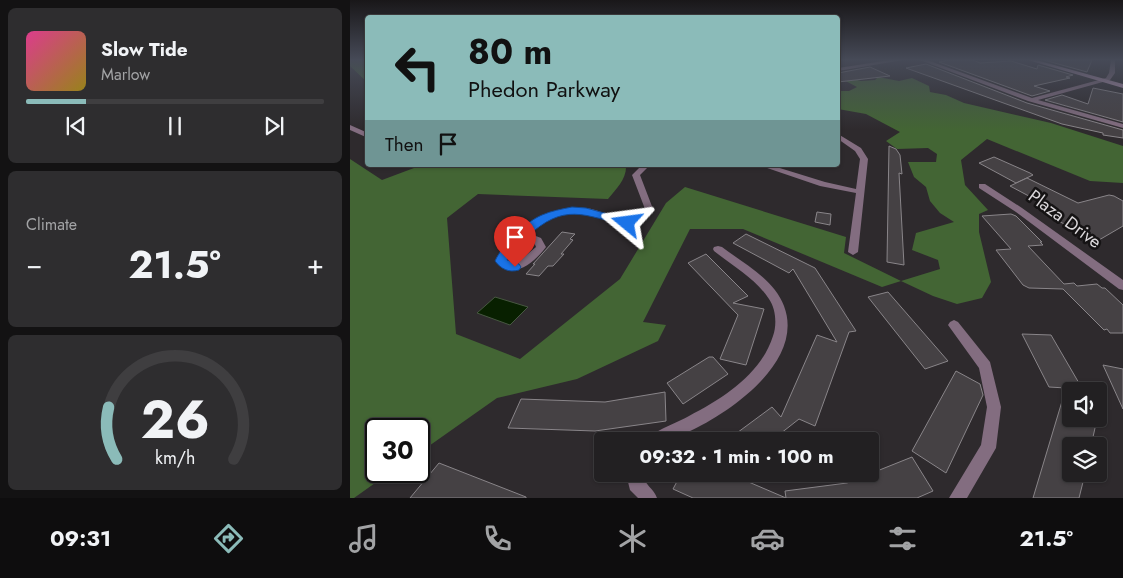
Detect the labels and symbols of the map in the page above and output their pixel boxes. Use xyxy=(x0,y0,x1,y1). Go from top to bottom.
street label: Plaza Drive xyxy=(1023,183,1107,255)
position arrow xyxy=(600,196,652,248)
pin xyxy=(494,216,536,267)
speed limit sign: 30 xyxy=(365,418,430,483)

